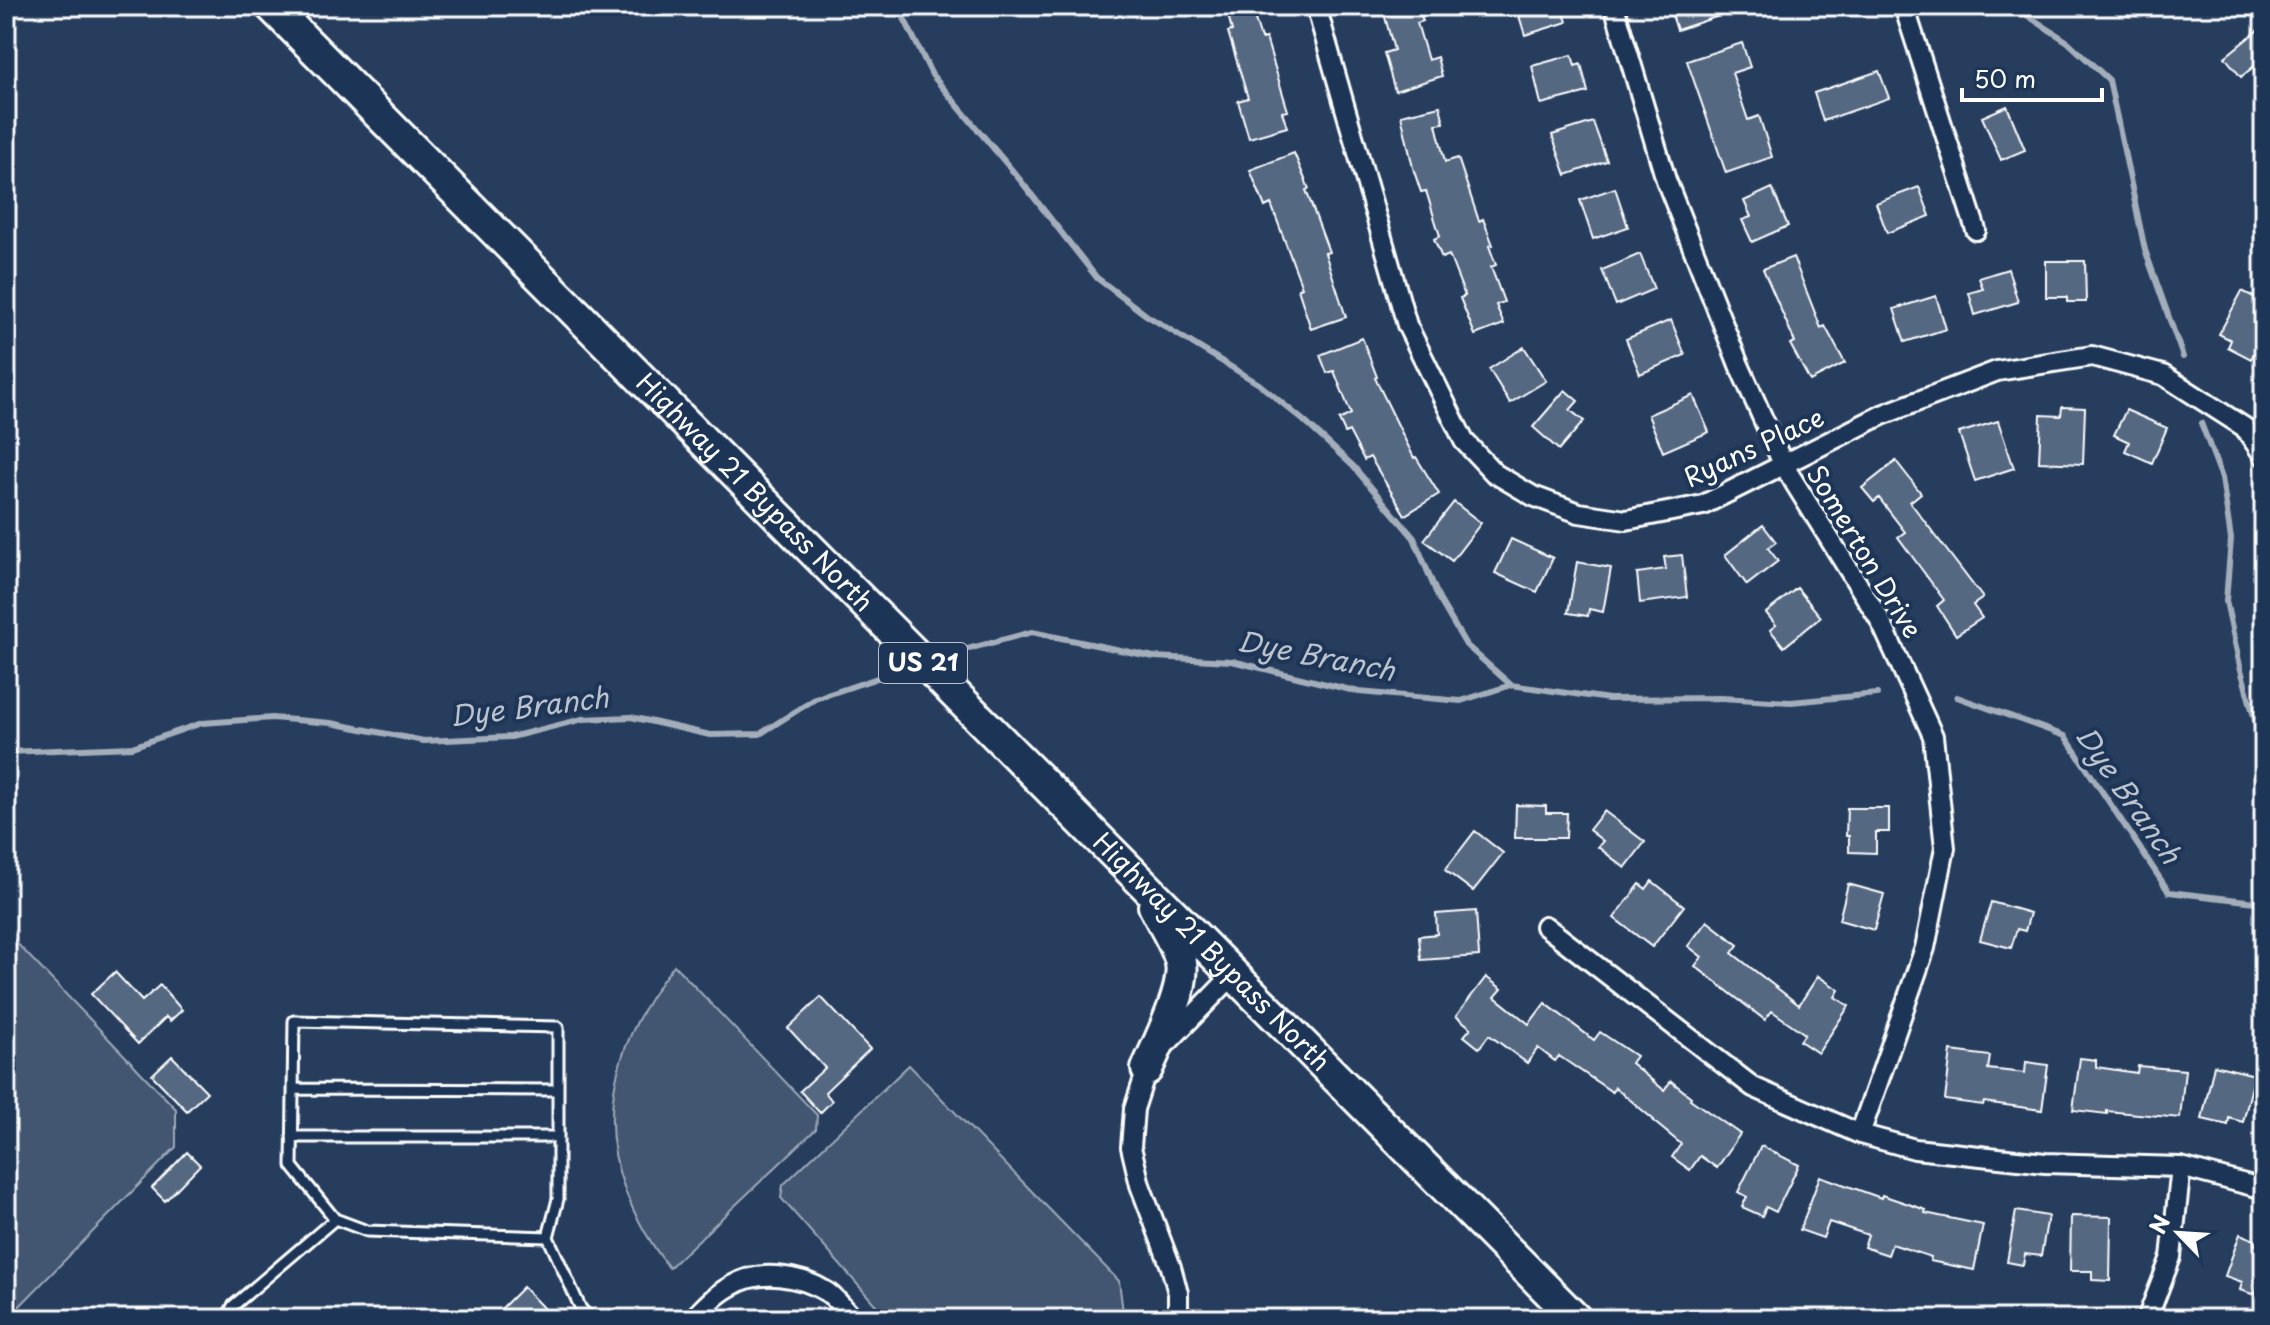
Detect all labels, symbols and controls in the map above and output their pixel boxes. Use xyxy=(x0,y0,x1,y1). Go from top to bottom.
scale bar xyxy=(1962,52,2102,102)
text: 50 m xyxy=(1974,60,2036,96)
street label: Highway 21 Bypass North xyxy=(628,363,883,620)
street label: Ryans Place xyxy=(1677,397,1830,496)
street label: Somerton Drive xyxy=(1798,457,1932,645)
water label: Dye Branch xyxy=(1234,618,1399,691)
road number: US 21 xyxy=(879,643,967,683)
water label: Dye Branch xyxy=(447,674,611,737)
water label: Dye Branch xyxy=(2066,716,2193,872)
street label: Highway 21 Bypass North xyxy=(1085,823,1340,1079)
north arrow xyxy=(2138,1193,2218,1273)
text: N xyxy=(2140,1209,2177,1239)

